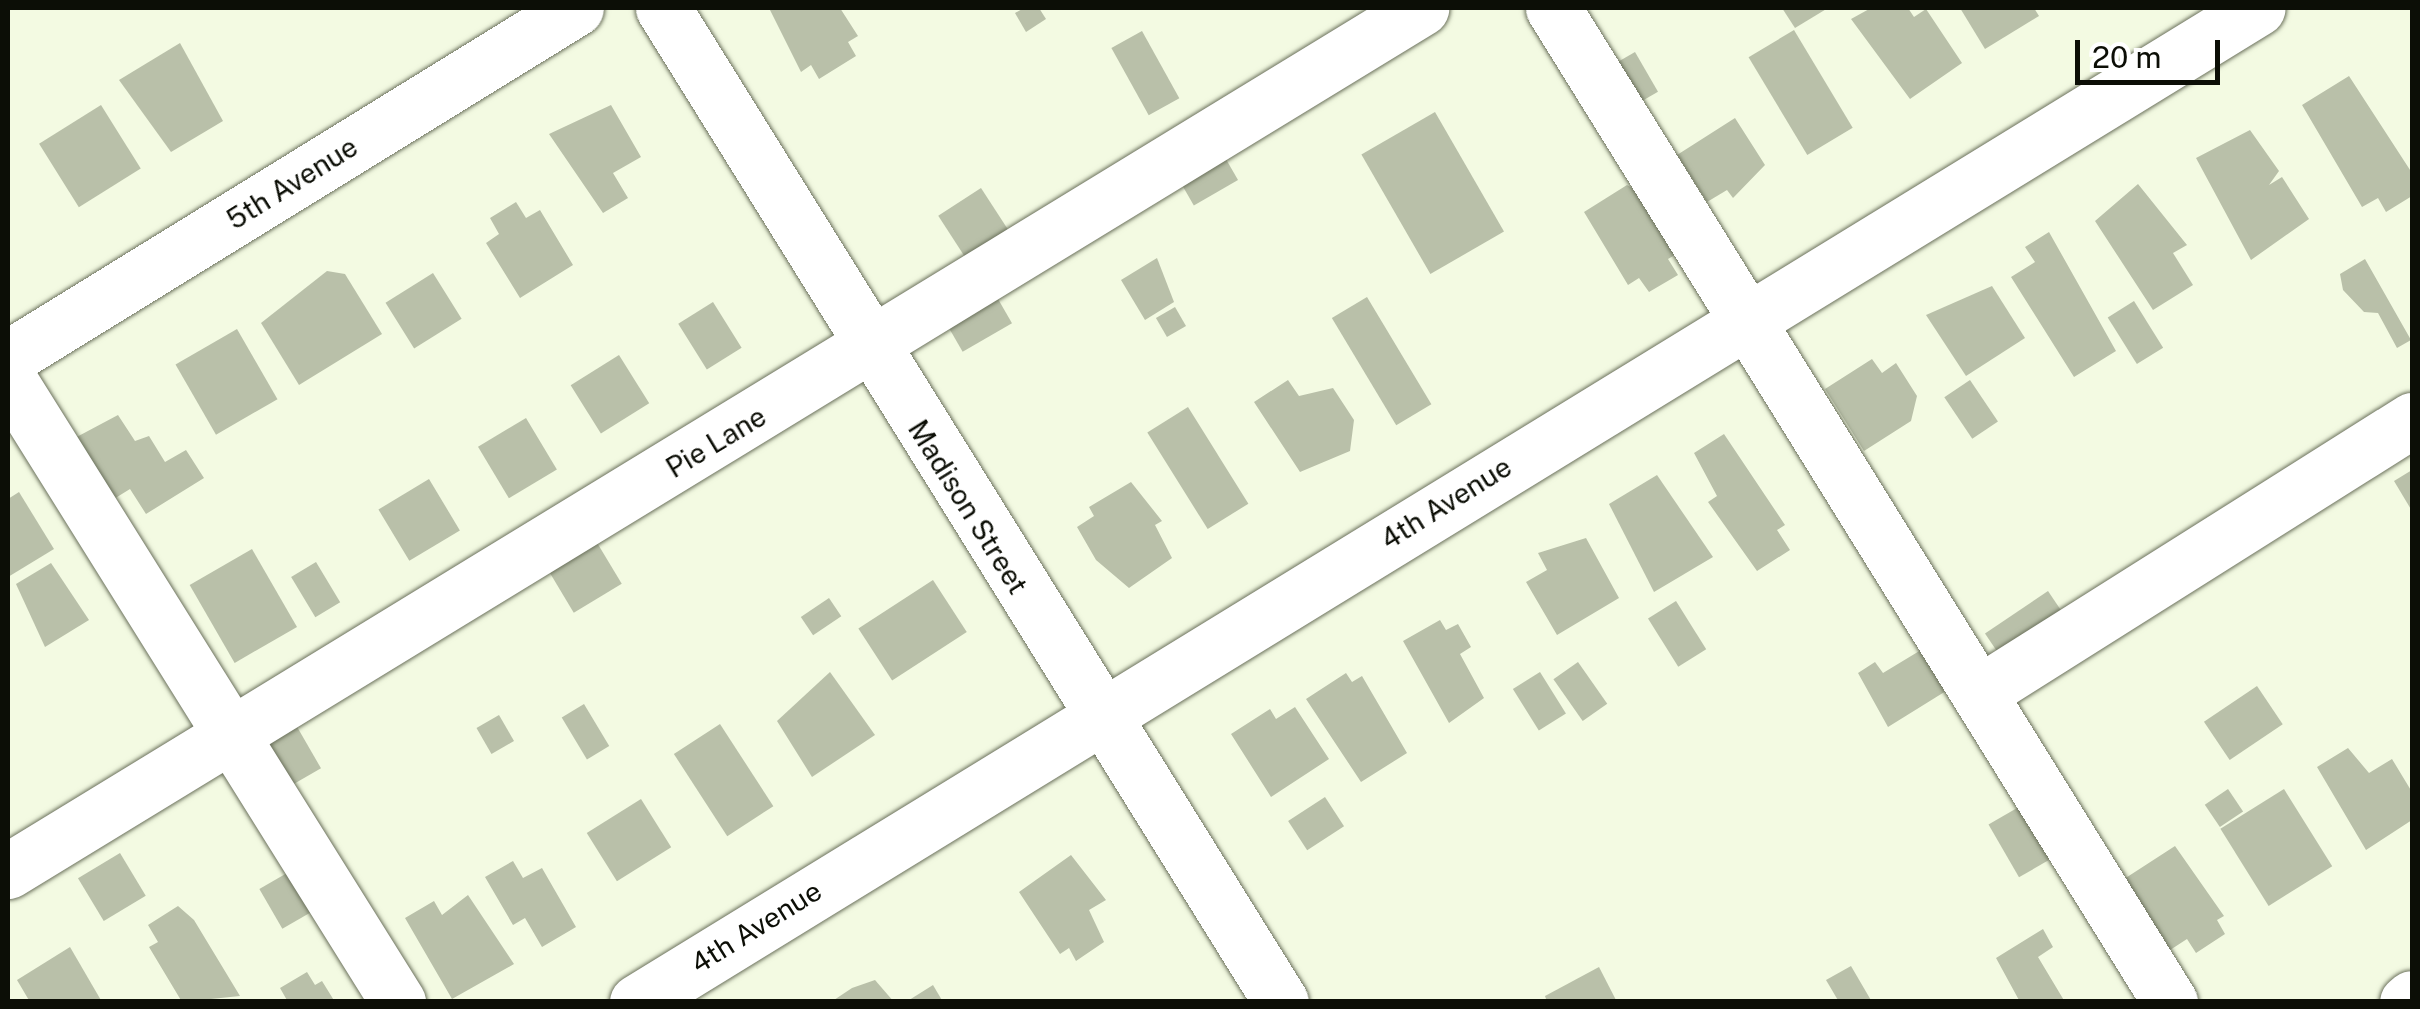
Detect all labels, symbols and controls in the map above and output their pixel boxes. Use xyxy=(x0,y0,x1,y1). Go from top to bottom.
scale bar xyxy=(2080,20,2225,82)
text: 20 m xyxy=(2092,39,2161,75)
street label: 5th Avenue xyxy=(220,130,364,236)
street label: Pie Lane xyxy=(660,399,772,485)
street label: Madison Street xyxy=(901,414,1035,600)
street label: 4th Avenue xyxy=(1375,450,1517,556)
street label: 4th Avenue xyxy=(685,874,827,980)

